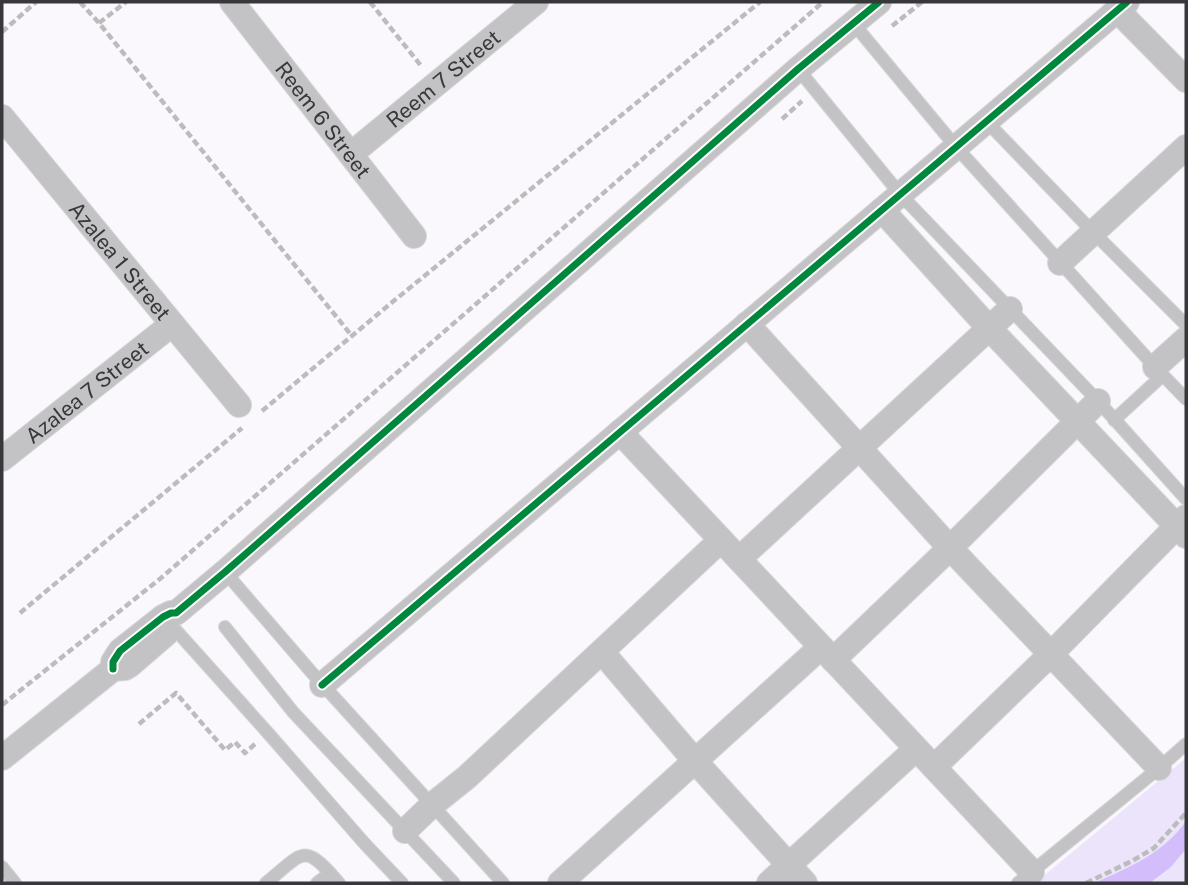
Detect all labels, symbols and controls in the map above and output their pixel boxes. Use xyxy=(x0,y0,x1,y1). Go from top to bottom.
street label: Reem 7 Street xyxy=(381,24,505,133)
street label: Reem 6 Street xyxy=(270,56,376,183)
street label: Azalea 1 Street xyxy=(64,196,176,325)
street label: Azalea 7 Street xyxy=(20,335,153,448)

